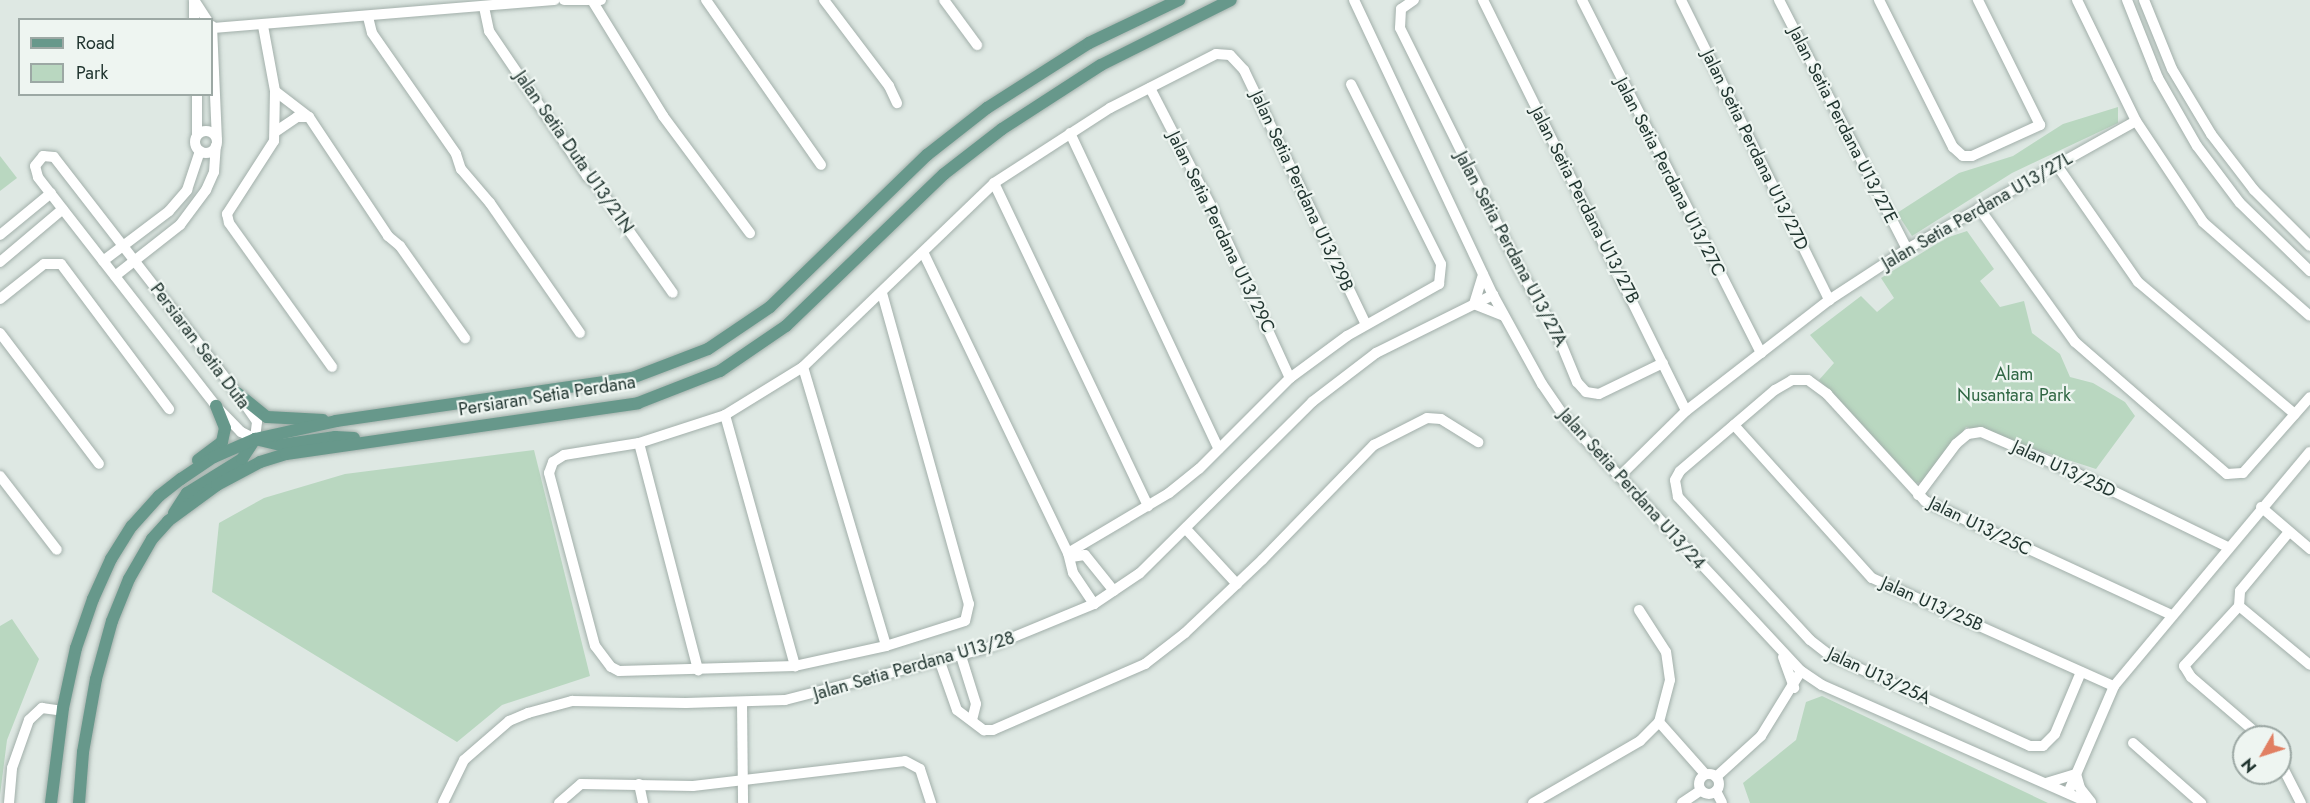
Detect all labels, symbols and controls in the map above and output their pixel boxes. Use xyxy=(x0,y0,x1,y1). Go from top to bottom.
legend xyxy=(18,18,213,96)
street label: Jalan Setia Perdana U13/27E xyxy=(1784,23,1902,227)
text: Road xyxy=(76,30,115,56)
street label: Jalan Setia Perdana U13/27D xyxy=(1697,46,1813,254)
text: Park xyxy=(76,60,108,86)
street label: Jalan Setia Duta U13/21N xyxy=(510,67,638,237)
street label: Jalan Setia Perdana U13/27C xyxy=(1610,74,1730,280)
street label: Jalan Setia Perdana U13/29B xyxy=(1246,87,1358,295)
street label: Jalan Setia Perdana U13/27B xyxy=(1526,103,1644,307)
street label: Jalan Setia Perdana U13/29C xyxy=(1163,128,1279,336)
street label: Jalan Setia Perdana U13/27A xyxy=(1450,148,1572,350)
street label: Jalan Setia Perdana U13/27L xyxy=(1878,148,2076,274)
street label: Persiaran Setia Duta xyxy=(146,279,254,413)
park label: Alam Nusantara Park xyxy=(1957,364,2071,406)
street label: Persiaran Setia Perdana xyxy=(457,371,637,421)
street label: Jalan Setia Perdana U13/24 xyxy=(1554,404,1710,574)
street label: Jalan U13/25D xyxy=(2009,436,2119,502)
street label: Jalan U13/25C xyxy=(1925,492,2035,560)
street label: Jalan U13/25B xyxy=(1878,572,1986,636)
street label: Jalan Setia Perdana U13/28 xyxy=(811,627,1017,705)
street label: Jalan U13/25A xyxy=(1824,643,1934,709)
north arrow xyxy=(2232,725,2292,785)
text: N xyxy=(2236,753,2262,778)

